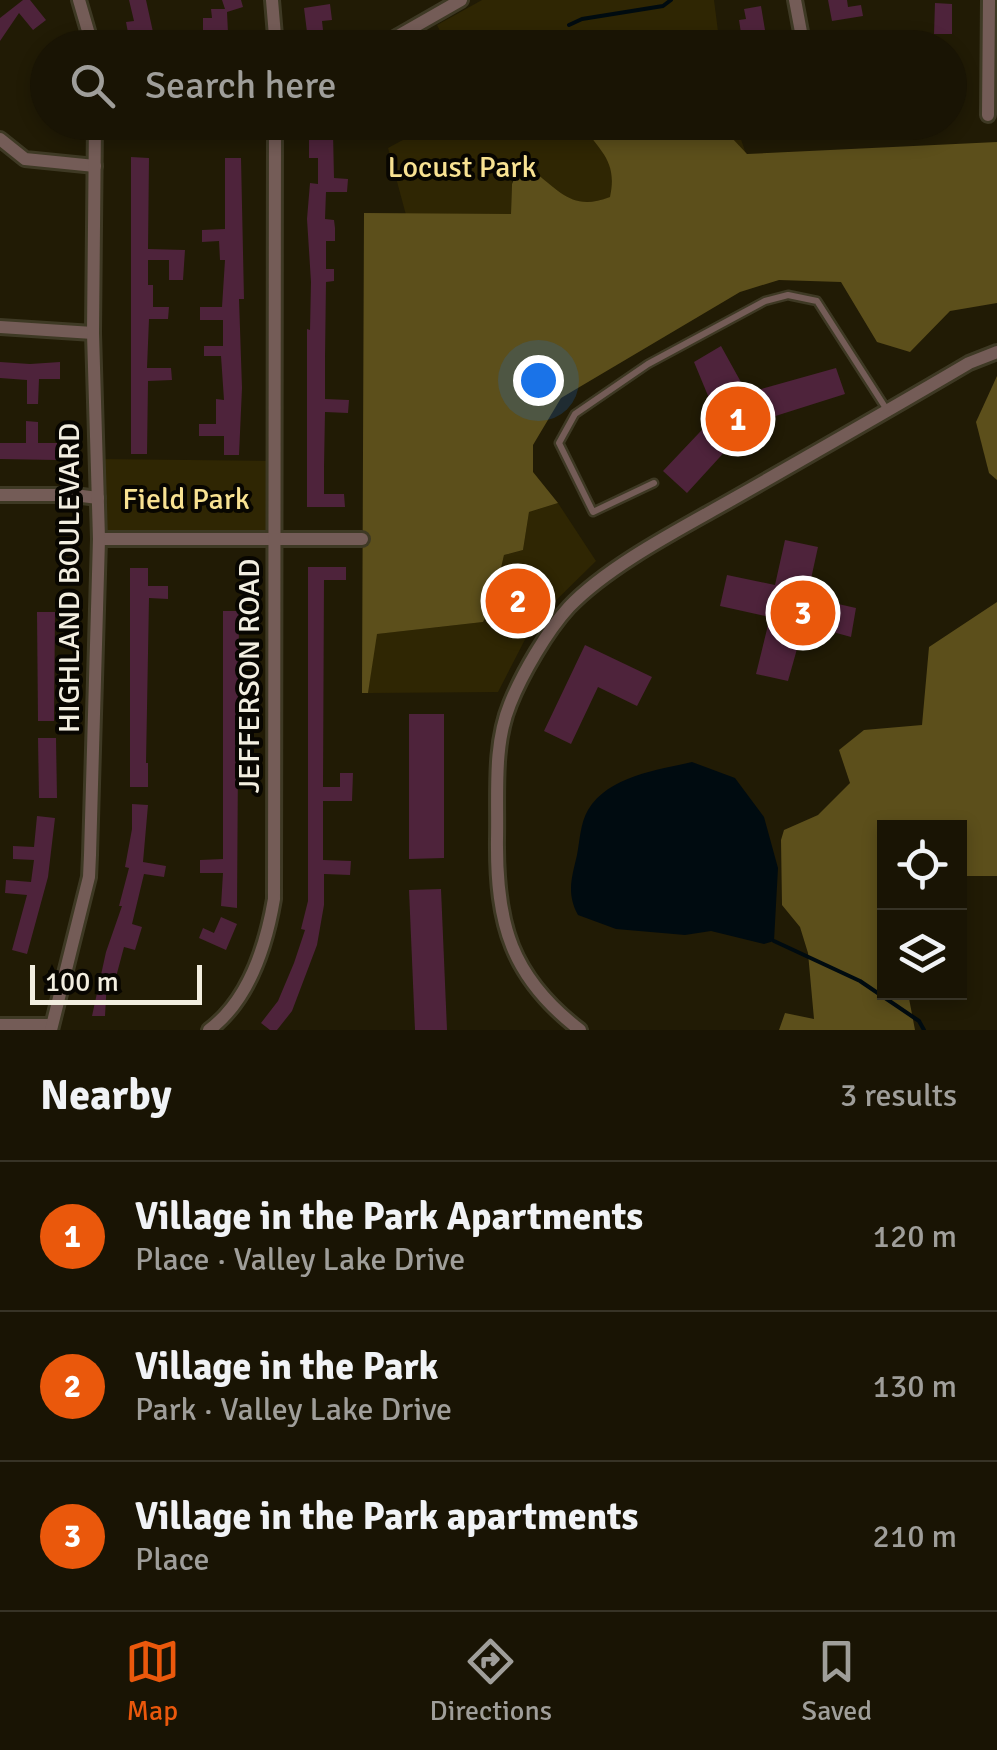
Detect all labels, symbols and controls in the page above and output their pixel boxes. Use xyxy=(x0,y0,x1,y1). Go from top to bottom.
search box xyxy=(30,30,967,140)
icon: search xyxy=(65,58,120,113)
text: Search here xyxy=(145,62,337,109)
park label: Locust Park xyxy=(388,149,536,186)
your location xyxy=(513,355,564,406)
pin: 1 xyxy=(706,382,770,456)
street label: HIGHLAND BOULEVARD xyxy=(51,423,88,733)
park label: Field Park xyxy=(122,481,250,518)
street label: JEFFERSON ROAD xyxy=(231,559,268,793)
pin: 2 xyxy=(486,564,550,638)
pin: 3 xyxy=(770,576,836,650)
map controls xyxy=(877,820,967,1000)
button: locate xyxy=(877,820,967,910)
button: layers xyxy=(877,910,967,1000)
scale bar xyxy=(30,960,202,1004)
text: 100 m xyxy=(45,965,119,999)
text: Nearby xyxy=(40,1070,172,1121)
text: 3 results xyxy=(840,1076,957,1115)
text: Village in the Park Apartments xyxy=(135,1193,643,1240)
text: 1 xyxy=(64,1217,81,1256)
text: 120 m xyxy=(873,1217,957,1256)
text: Place · Valley Lake Drive xyxy=(135,1240,465,1279)
text: Village in the Park xyxy=(135,1343,438,1390)
text: 2 xyxy=(64,1367,81,1406)
text: 130 m xyxy=(873,1367,957,1406)
text: Park · Valley Lake Drive xyxy=(135,1390,452,1429)
text: Village in the Park apartments xyxy=(135,1493,638,1540)
text: 3 xyxy=(64,1517,81,1556)
text: 210 m xyxy=(873,1517,957,1556)
text: Place xyxy=(135,1540,210,1579)
tab: Map xyxy=(125,1634,180,1728)
tab: Directions xyxy=(430,1634,552,1728)
tab: Saved xyxy=(802,1634,872,1728)

